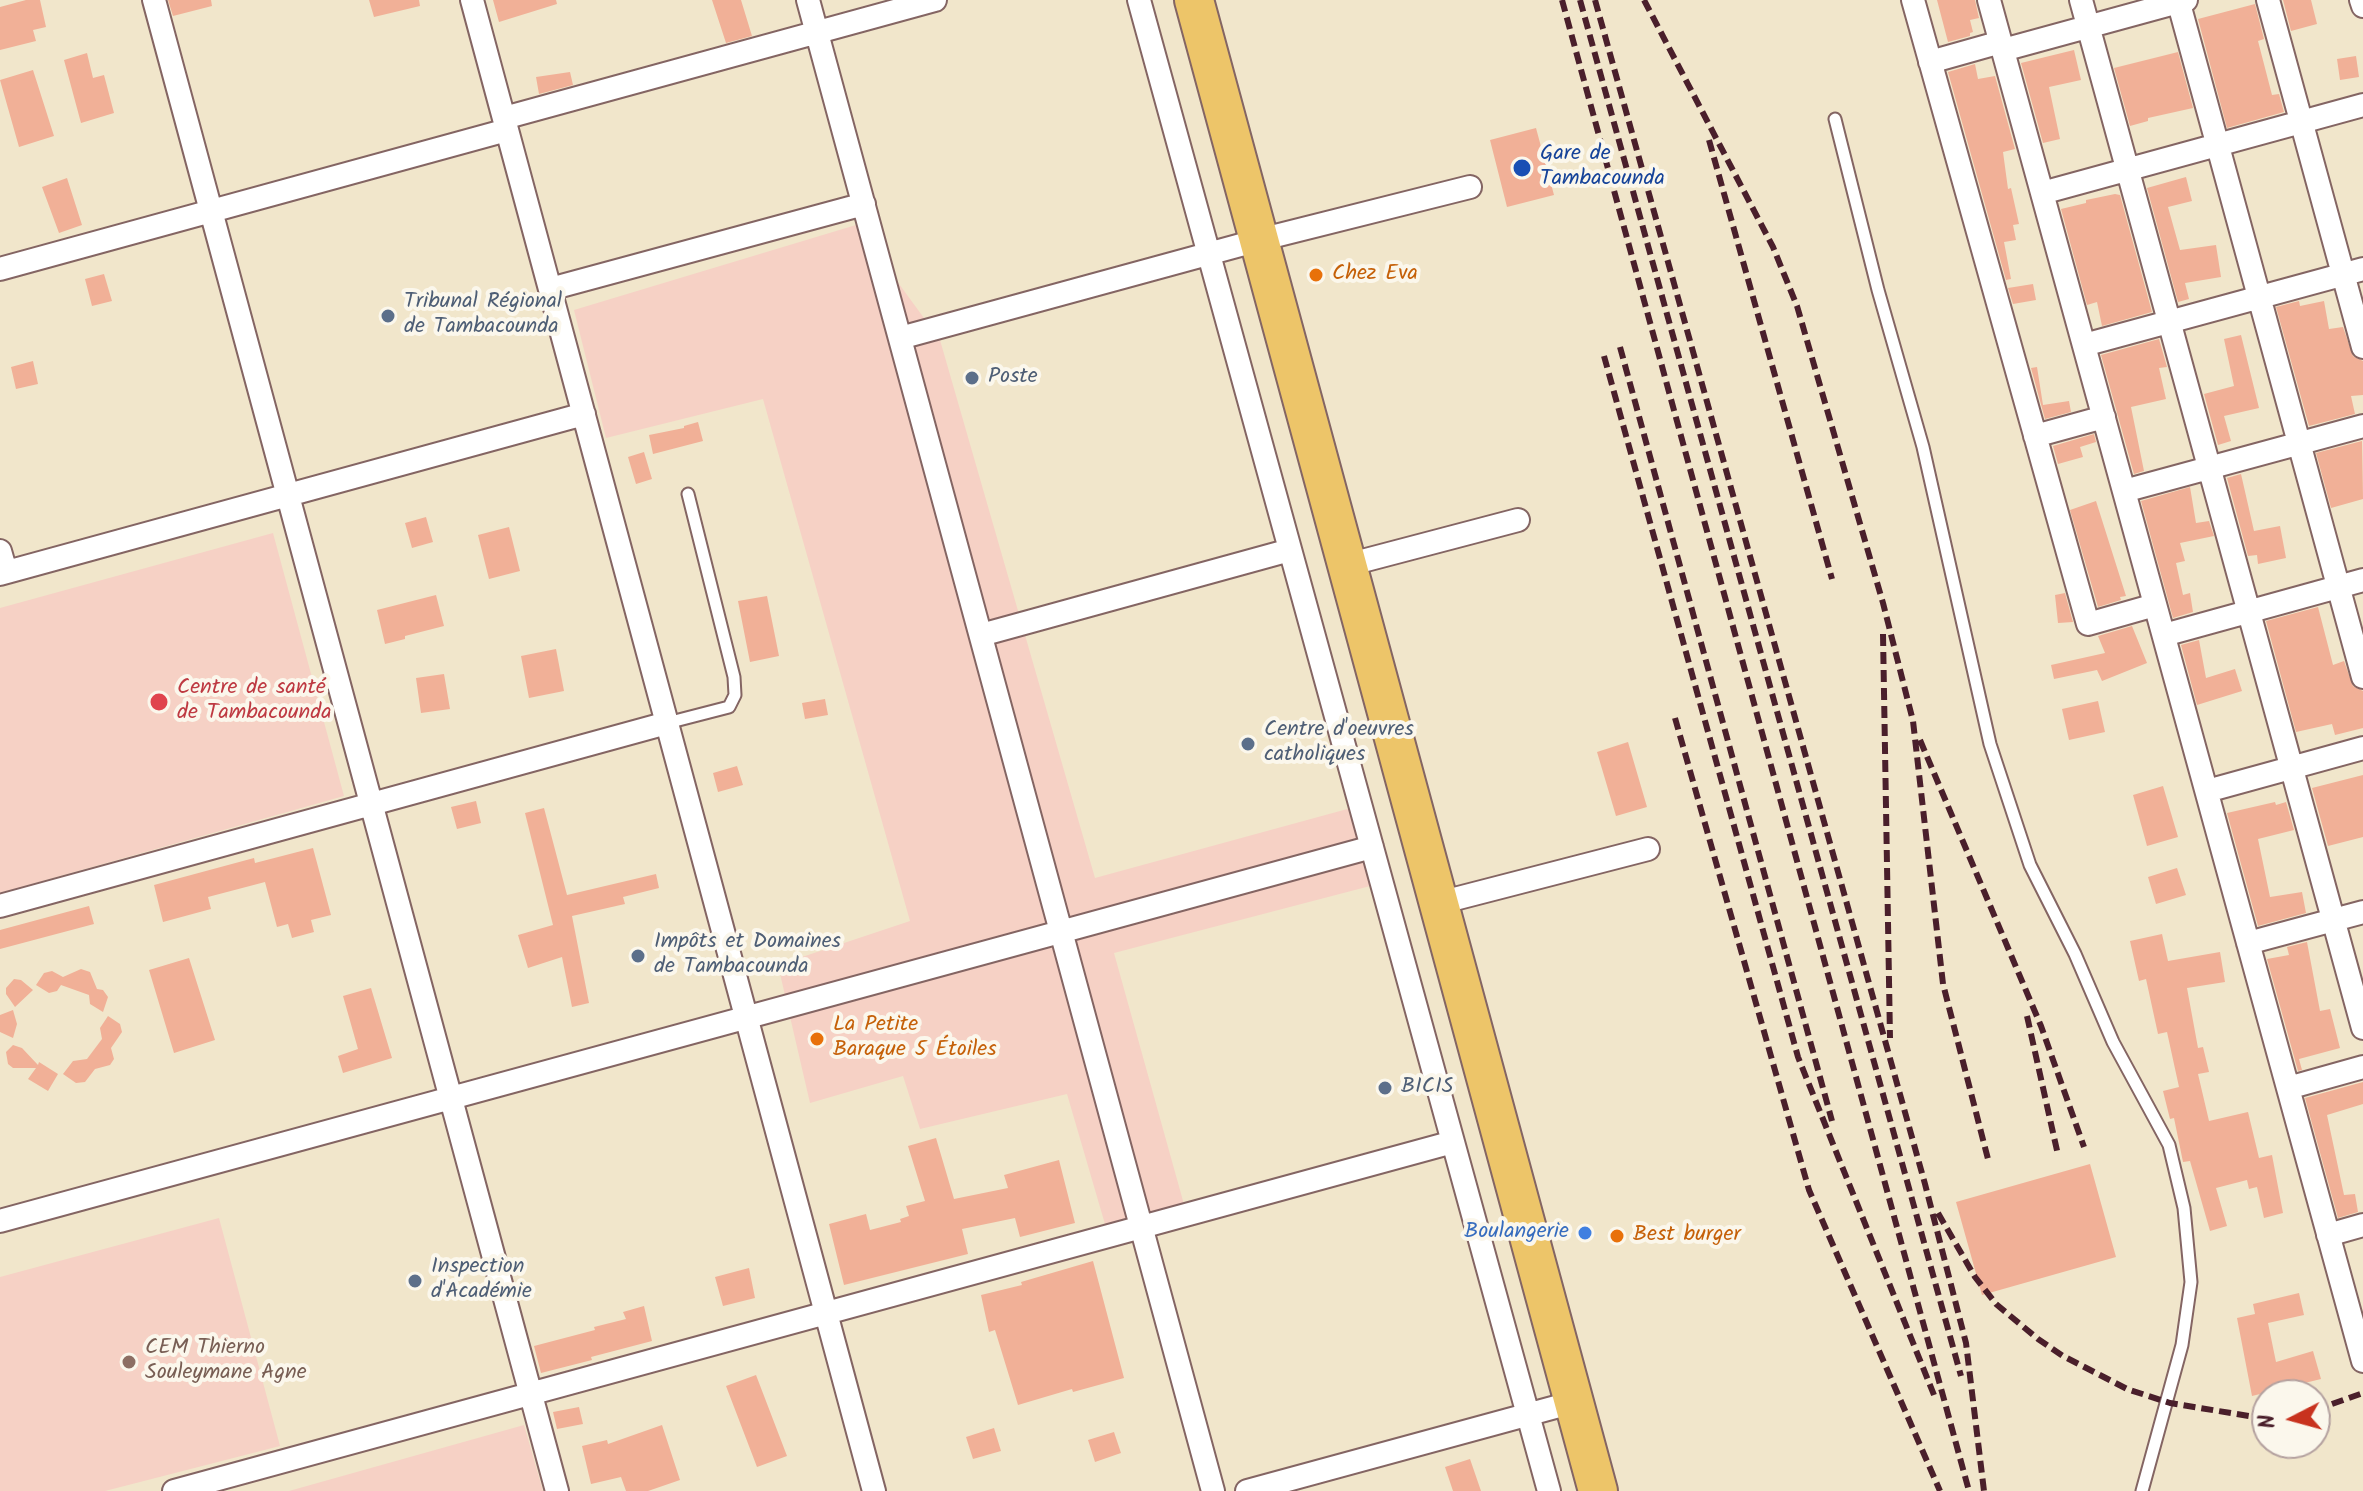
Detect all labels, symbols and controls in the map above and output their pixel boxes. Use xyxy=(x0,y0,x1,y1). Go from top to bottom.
place label: Gare de Tambacounda xyxy=(1540,142,1665,194)
marker: Gare de Tambacounda xyxy=(1511,157,1533,179)
place label: Chez Eva xyxy=(1332,262,1418,288)
marker: Chez Eva xyxy=(1307,266,1325,284)
place label: Tribunal Régional de Tambacounda xyxy=(404,290,562,342)
marker: Tribunal Régional de Tambacounda xyxy=(379,307,397,325)
place label: Poste xyxy=(988,365,1038,391)
marker: Poste xyxy=(963,369,981,387)
place label: Centre de santé de Tambacounda xyxy=(177,676,332,728)
marker: Centre de santé de Tambacounda xyxy=(148,691,170,713)
place label: Centre d'oeuvres catholiques xyxy=(1264,718,1414,770)
marker: Centre d'oeuvres catholiques xyxy=(1239,735,1257,753)
place label: Impôts et Domaines de Tambacounda xyxy=(654,930,841,982)
marker: Impôts et Domaines de Tambacounda xyxy=(629,947,647,965)
place label: La Petite Baraque 5 Étoiles xyxy=(833,1013,997,1064)
marker: La Petite Baraque 5 Étoiles xyxy=(808,1030,826,1048)
place label: BICIS xyxy=(1401,1075,1454,1101)
marker: BICIS xyxy=(1376,1079,1394,1097)
place label: Boulangerie xyxy=(1464,1220,1569,1246)
place label: Best burger xyxy=(1633,1223,1741,1249)
marker: Boulangerie xyxy=(1576,1224,1594,1242)
marker: Best burger xyxy=(1608,1227,1626,1245)
place label: Inspection d'Académie xyxy=(431,1255,532,1306)
marker: Inspection d'Académie xyxy=(406,1272,424,1290)
place label: CEM Thierno Souleymane Agne xyxy=(145,1336,307,1388)
marker: CEM Thierno Souleymane Agne xyxy=(120,1353,138,1371)
north arrow xyxy=(2251,1379,2331,1459)
text: N xyxy=(2250,1413,2287,1430)

